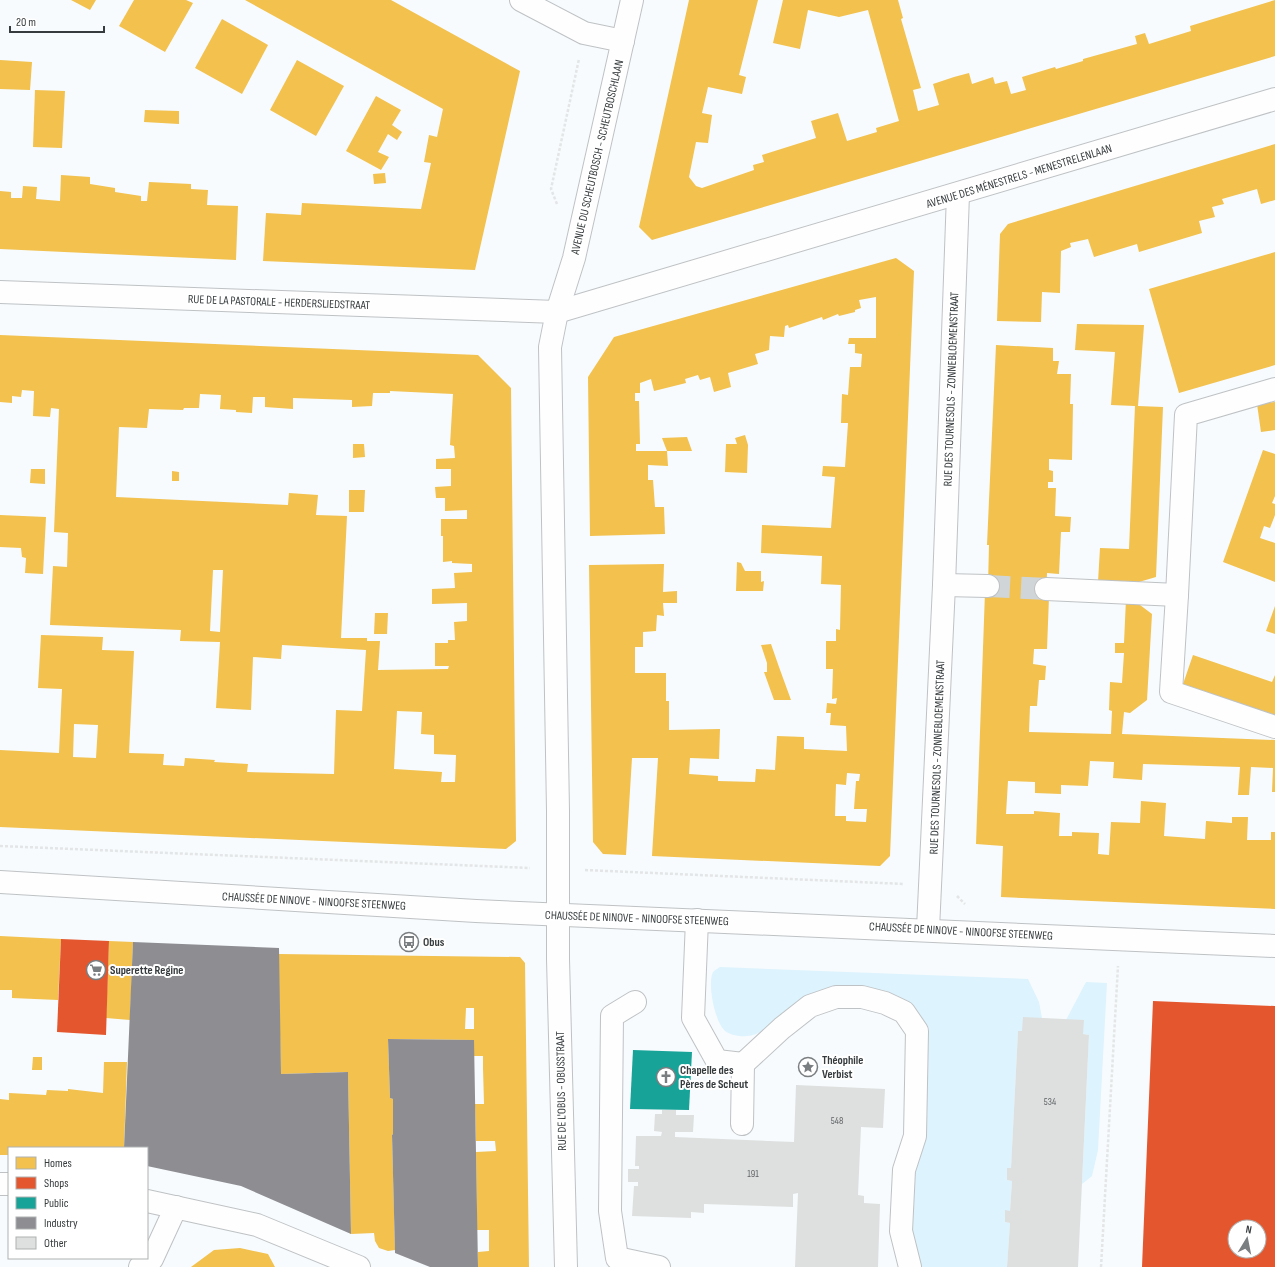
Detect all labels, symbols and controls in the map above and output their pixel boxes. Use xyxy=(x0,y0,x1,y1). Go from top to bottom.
scale bar xyxy=(10,8,104,34)
text: 20 m xyxy=(16,15,36,30)
street label: AVENUE DU SCHEUTBOSCH - SCHEUTBOSCHLAAN xyxy=(568,58,627,257)
street label: AVENUE DES MÉNESTRELS - MENESTRELENLAAN xyxy=(923,141,1114,212)
street label: RUE DES TOURNESOLS - ZONNEBLOEMENSTRAAT xyxy=(941,291,962,487)
street label: RUE DE LA PASTORALE - HERDERSLIEDSTRAAT xyxy=(188,292,370,313)
street label: RUE DES TOURNESOLS - ZONNEBLOEMENSTRAAT xyxy=(927,659,948,855)
street label: CHAUSSÉE DE NINOVE - NINOOFSE STEENWEG xyxy=(222,889,406,914)
street label: CHAUSSÉE DE NINOVE - NINOOFSE STEENWEG xyxy=(545,908,729,929)
street label: CHAUSSÉE DE NINOVE - NINOOFSE STEENWEG xyxy=(869,919,1053,944)
bus stop icon: Obus xyxy=(398,931,420,953)
place label: Obus xyxy=(423,935,445,950)
supermarket icon: Superette Regine xyxy=(85,959,107,981)
place label: Superette Regine xyxy=(110,963,183,978)
street label: RUE DE L'OBUS - OBUSSTRAAT xyxy=(553,1031,570,1151)
place label: Théophile Verbist xyxy=(822,1053,863,1082)
place icon: Théophile Verbist xyxy=(797,1056,819,1078)
place label: Chapelle des Pères de Scheut xyxy=(680,1063,748,1092)
church icon: Chapelle des Pères de Scheut xyxy=(655,1066,677,1088)
house number: 534 xyxy=(1044,1096,1056,1108)
house number: 548 xyxy=(831,1115,843,1127)
legend xyxy=(8,1147,148,1259)
text: Homes xyxy=(44,1156,72,1171)
house number: 191 xyxy=(747,1168,759,1180)
text: Shops xyxy=(44,1176,69,1191)
text: Public xyxy=(44,1196,69,1211)
text: Industry xyxy=(44,1216,78,1231)
north arrow xyxy=(1227,1219,1267,1259)
text: N xyxy=(1245,1223,1253,1237)
text: Other xyxy=(44,1236,68,1251)

